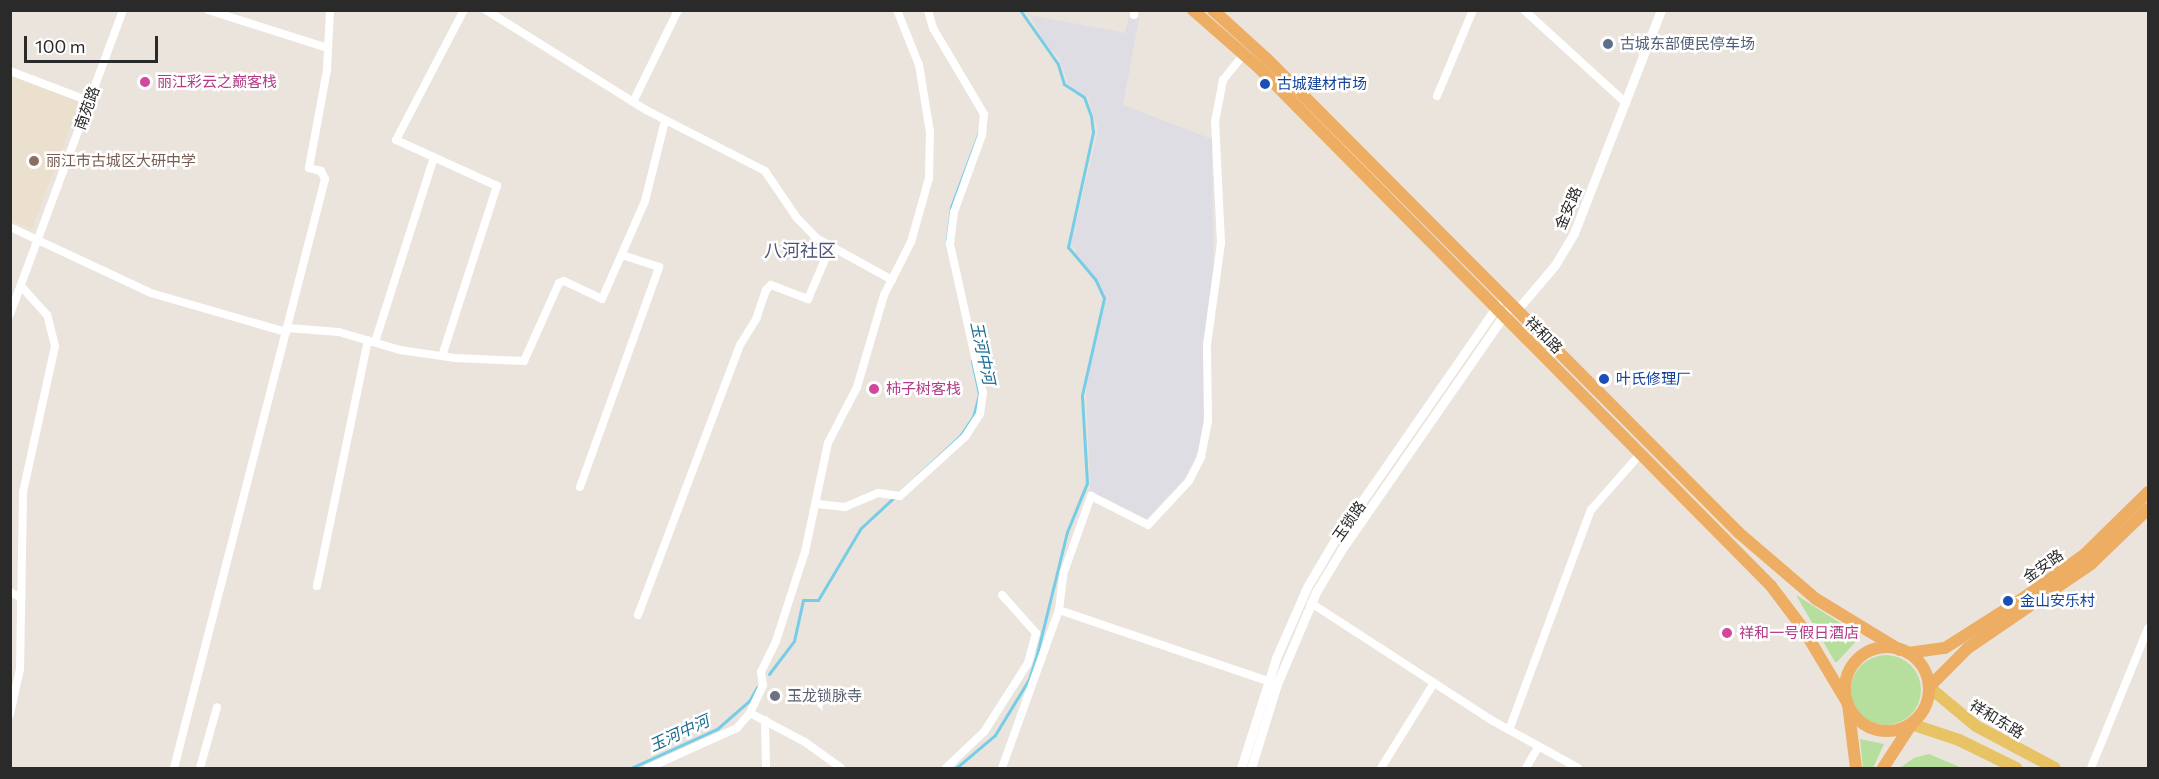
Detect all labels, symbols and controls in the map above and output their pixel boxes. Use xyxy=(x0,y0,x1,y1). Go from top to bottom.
scale bar xyxy=(27,24,160,62)
text: 100 m xyxy=(35,35,85,57)
place label: 古城东部便民停车场 xyxy=(1620,35,1755,53)
marker: 古城东部便民停车场 xyxy=(1601,37,1615,51)
place label: 丽江彩云之巅客栈 xyxy=(157,73,277,91)
marker: 丽江彩云之巅客栈 xyxy=(138,75,152,89)
place label: 古城建材市场 xyxy=(1277,75,1367,93)
marker: 古城建材市场 xyxy=(1258,77,1272,91)
street label: 南苑路 xyxy=(71,84,103,132)
place label: 丽江市古城区大研中学 xyxy=(46,152,196,170)
marker: 丽江市古城区大研中学 xyxy=(27,154,41,168)
street label: 金安路 xyxy=(1551,184,1585,232)
district label: 八河社区 xyxy=(764,239,836,261)
street label: 祥和路 xyxy=(1522,313,1566,357)
water label: 玉河中河 xyxy=(967,320,999,386)
place label: 叶氏修理厂 xyxy=(1616,370,1691,388)
marker: 叶氏修理厂 xyxy=(1597,372,1611,386)
place label: 柿子树客栈 xyxy=(886,380,961,398)
marker: 柿子树客栈 xyxy=(867,382,881,396)
street label: 玉锁路 xyxy=(1329,497,1369,545)
street label: 金安路 xyxy=(2019,546,2067,586)
place label: 金山安乐村 xyxy=(2020,592,2095,610)
marker: 金山安乐村 xyxy=(2001,594,2015,608)
place label: 祥和一号假日酒店 xyxy=(1739,624,1859,642)
marker: 祥和一号假日酒店 xyxy=(1720,626,1734,640)
place label: 玉龙锁脉寺 xyxy=(787,687,862,705)
marker: 玉龙锁脉寺 xyxy=(768,689,782,703)
street label: 祥和东路 xyxy=(1967,696,2027,742)
water label: 玉河中河 xyxy=(646,711,712,755)

